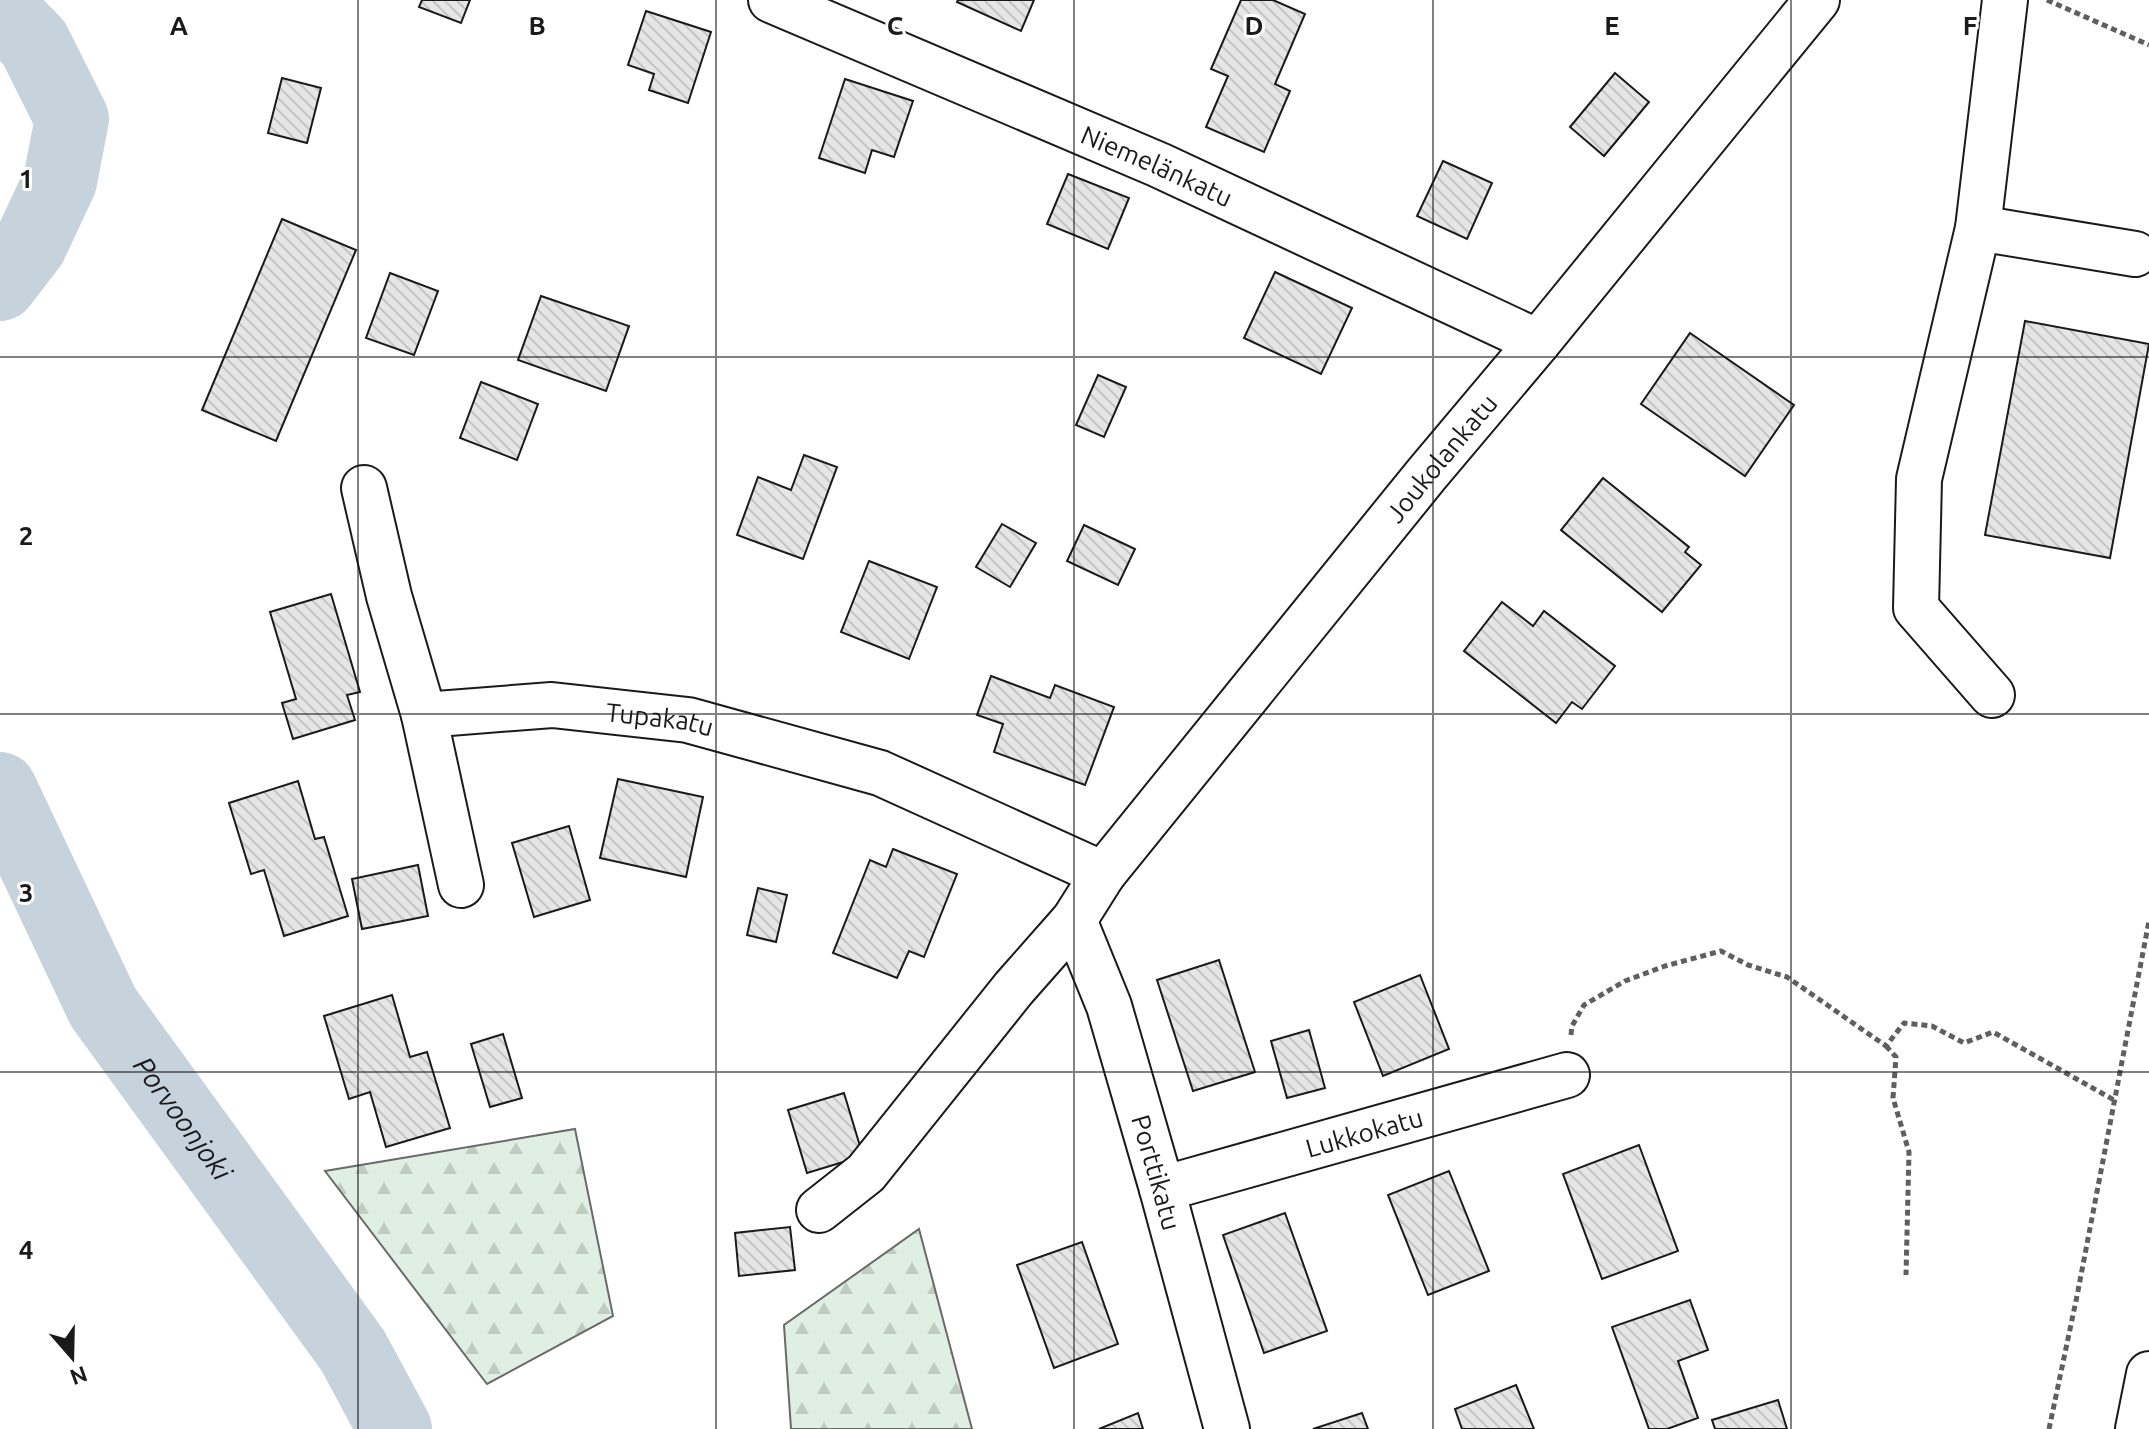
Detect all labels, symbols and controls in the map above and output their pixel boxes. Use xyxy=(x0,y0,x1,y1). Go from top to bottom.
text: A xyxy=(170,11,189,40)
text: B xyxy=(528,11,546,40)
text: C xyxy=(887,11,904,40)
text: D xyxy=(1245,11,1263,40)
text: E xyxy=(1604,11,1620,40)
text: F xyxy=(1963,11,1977,40)
street label: Niemelänkatu xyxy=(1077,119,1237,212)
text: 1 xyxy=(19,164,33,193)
street label: Joukolankatu xyxy=(1380,388,1503,528)
text: 2 xyxy=(19,521,33,550)
street label: Tupakatu xyxy=(604,697,717,741)
text: 3 xyxy=(19,878,33,907)
water label: Porvoonjoki xyxy=(128,1050,239,1186)
street label: Lukkokatu xyxy=(1302,1102,1426,1162)
street label: Porttikatu xyxy=(1127,1111,1187,1233)
text: 4 xyxy=(19,1235,33,1264)
north arrow xyxy=(32,1317,112,1397)
text: N xyxy=(67,1362,91,1391)

